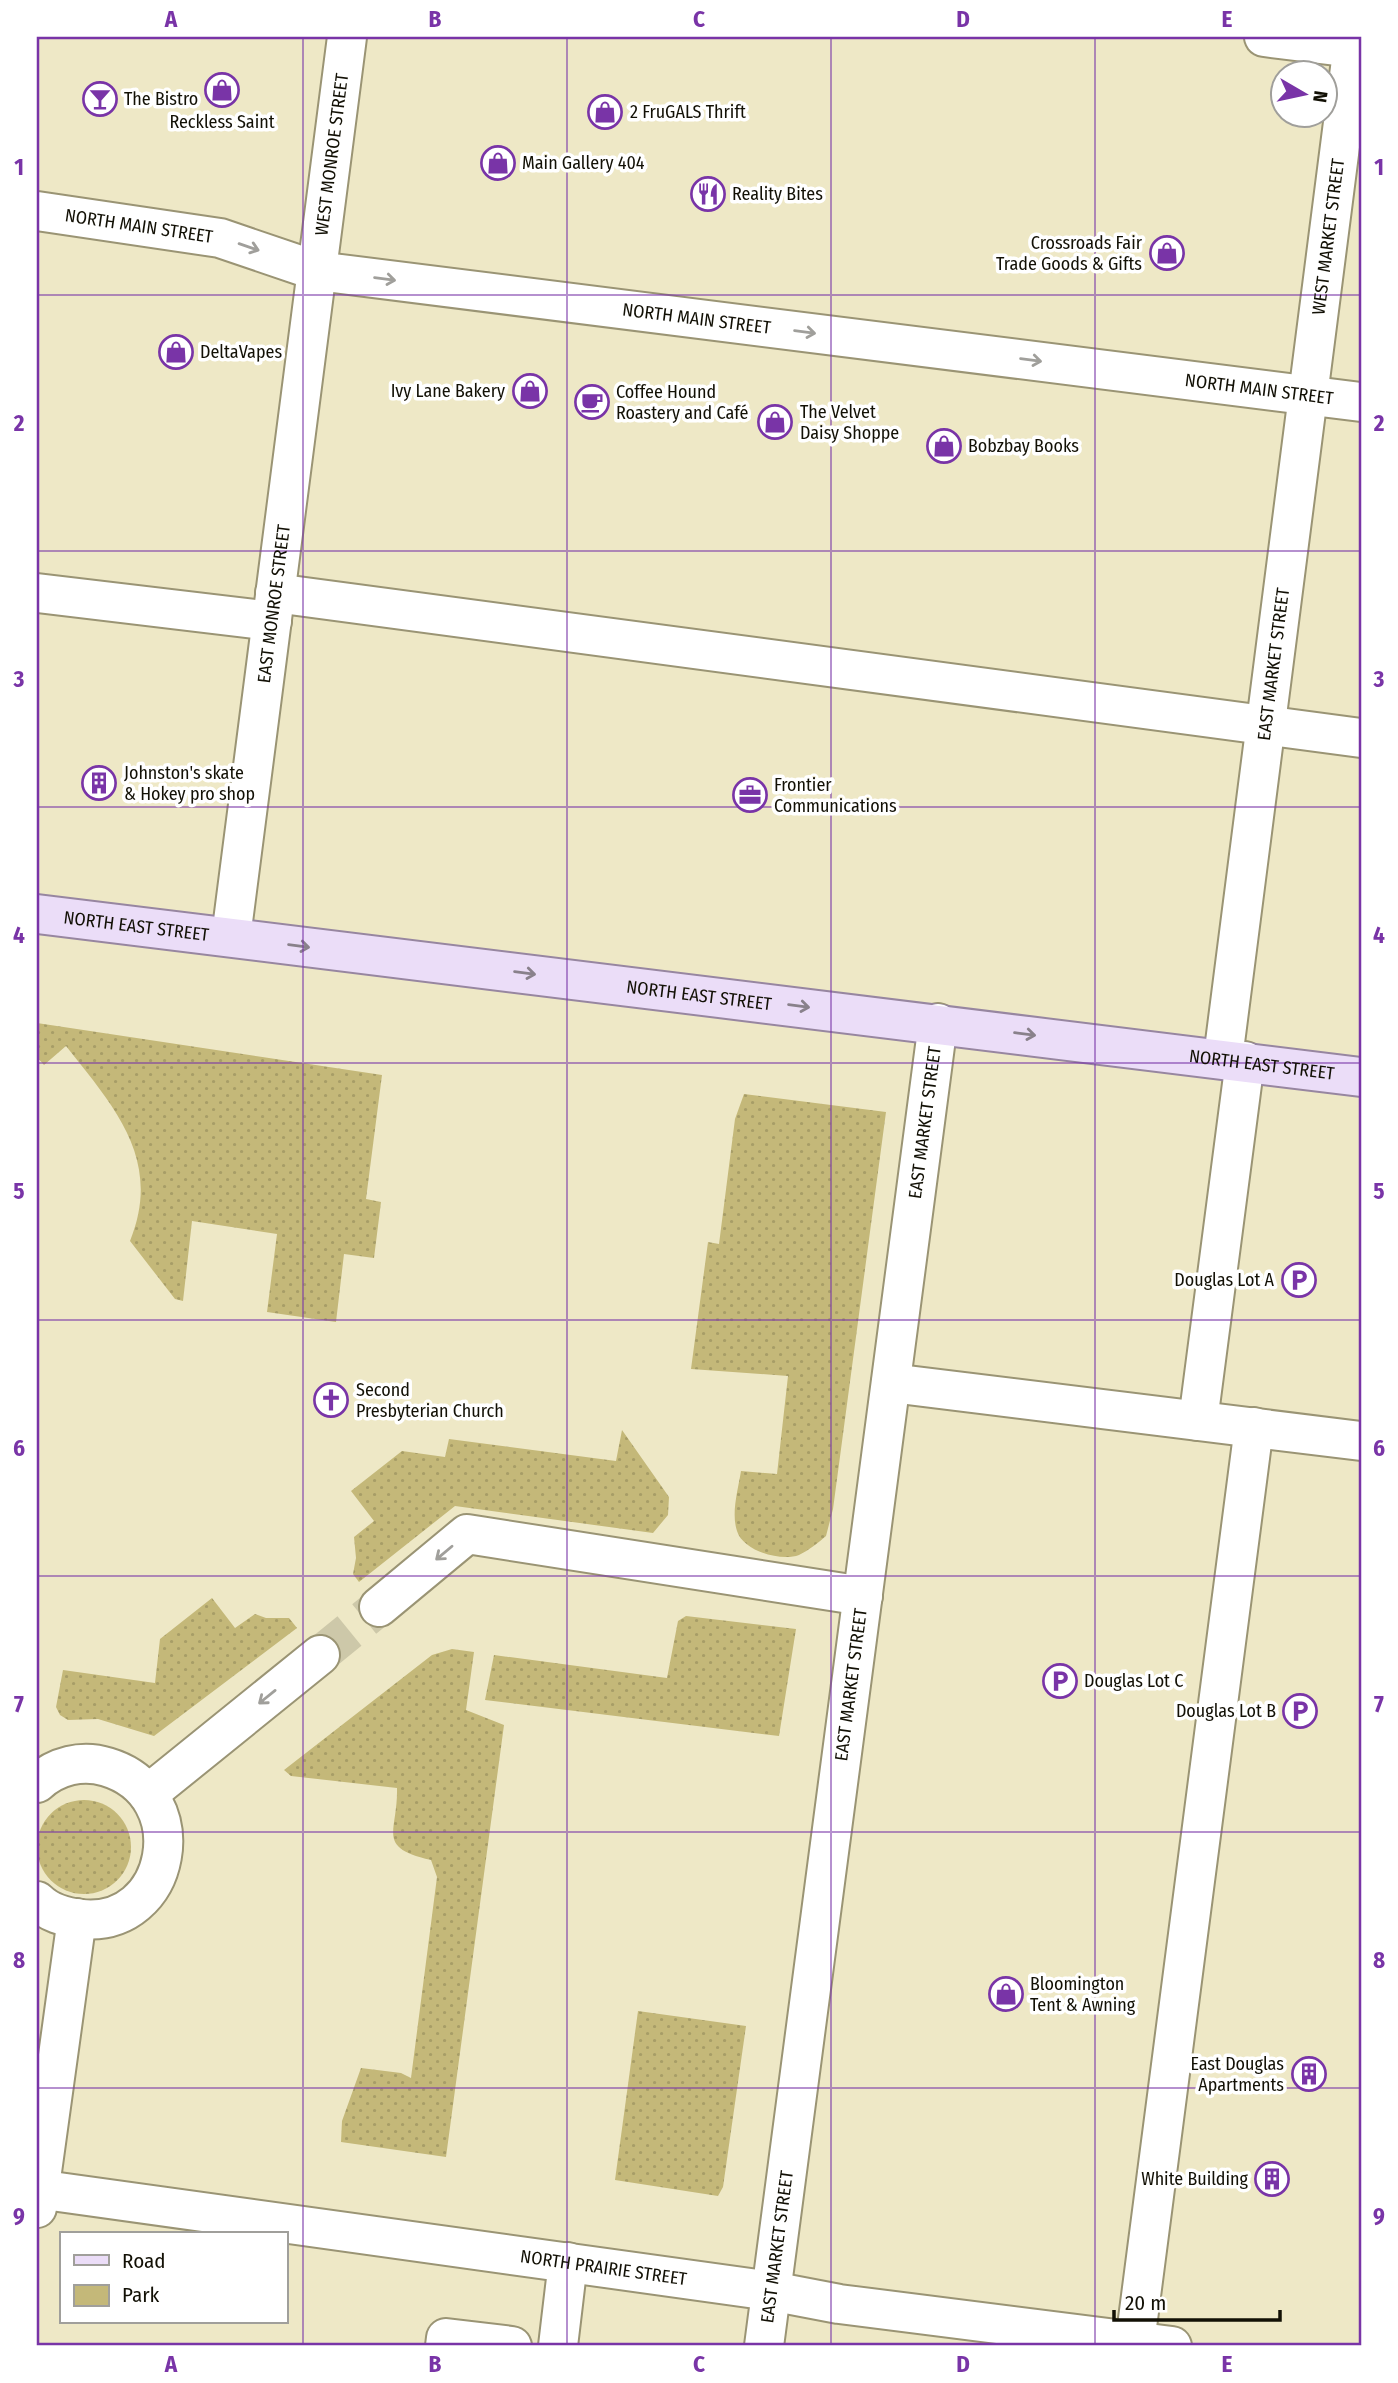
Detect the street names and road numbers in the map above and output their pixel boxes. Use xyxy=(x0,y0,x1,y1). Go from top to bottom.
street label: WEST MONROE STREET xyxy=(311,71,353,237)
street label: WEST MARKET STREET xyxy=(1307,157,1349,316)
street label: NORTH MAIN STREET xyxy=(63,204,215,248)
street label: NORTH MAIN STREET xyxy=(621,298,773,339)
street label: NORTH MAIN STREET xyxy=(1184,369,1335,410)
street label: EAST MONROE STREET xyxy=(253,523,295,684)
street label: EAST MARKET STREET xyxy=(1253,586,1294,742)
street label: NORTH EAST STREET xyxy=(62,906,211,946)
street label: NORTH EAST STREET xyxy=(625,976,774,1015)
street label: EAST MARKET STREET xyxy=(904,1044,946,1200)
street label: NORTH EAST STREET xyxy=(1188,1045,1336,1085)
street label: EAST MARKET STREET xyxy=(830,1606,872,1762)
street label: EAST MARKET STREET xyxy=(756,2169,798,2324)
street label: NORTH PRAIRIE STREET xyxy=(519,2245,689,2290)

